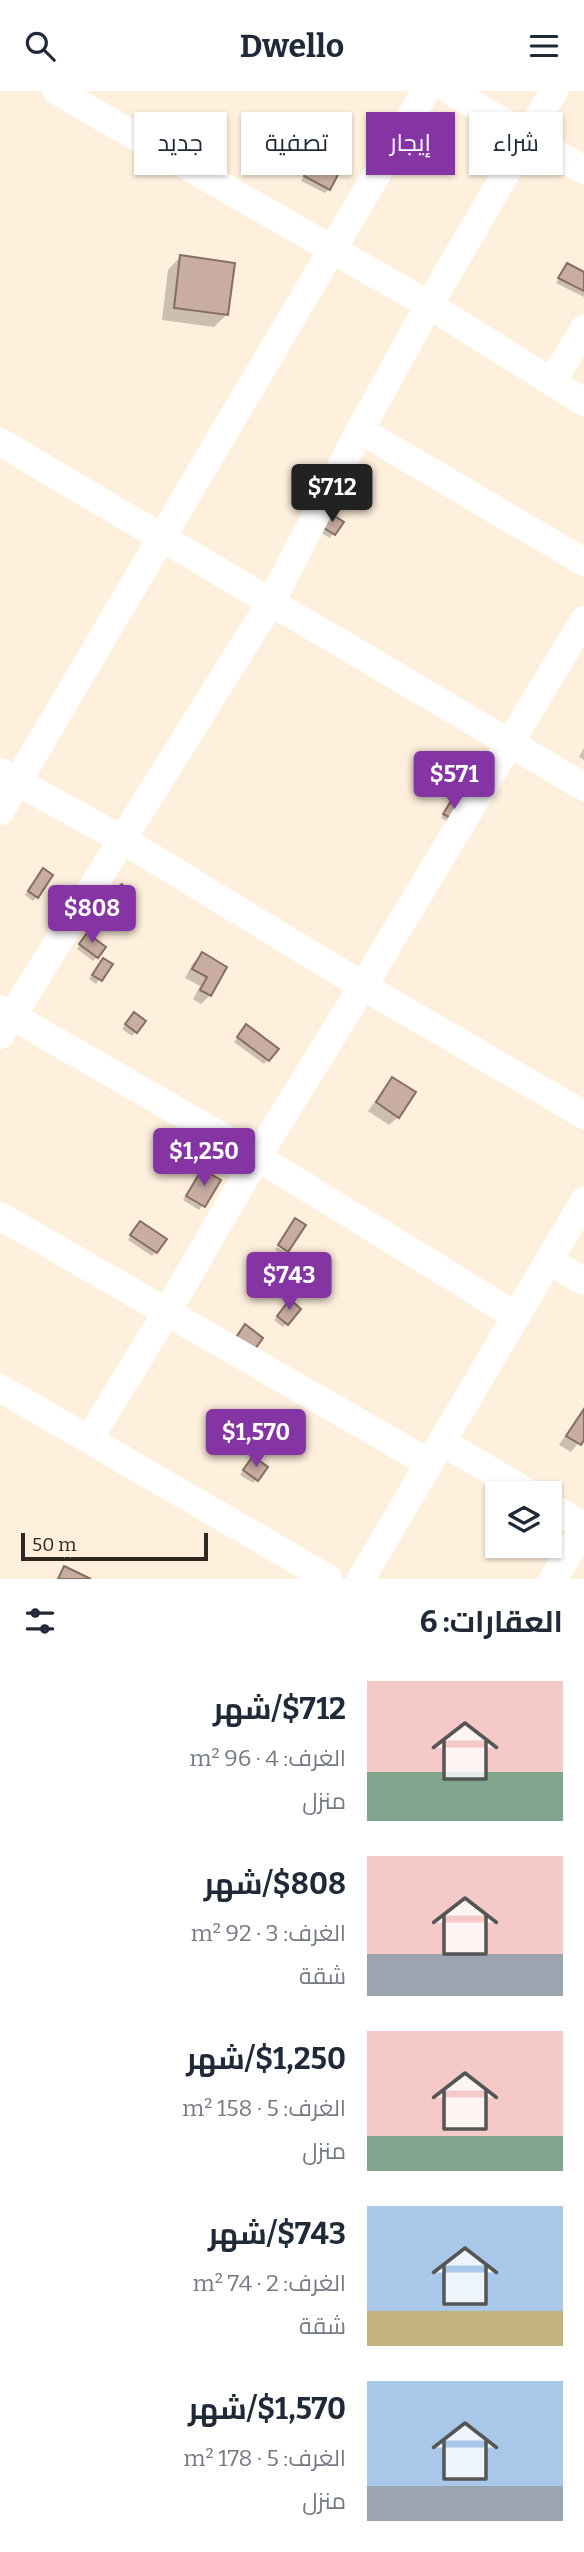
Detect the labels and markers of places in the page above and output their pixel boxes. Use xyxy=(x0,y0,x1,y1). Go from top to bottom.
pin: $712 xyxy=(291,465,373,524)
pin: $571 xyxy=(413,751,495,811)
pin: $808 xyxy=(51,885,133,945)
pin: $1,250 xyxy=(147,1129,261,1188)
pin: $743 xyxy=(248,1253,330,1312)
pin: $1,570 xyxy=(199,1409,313,1469)

